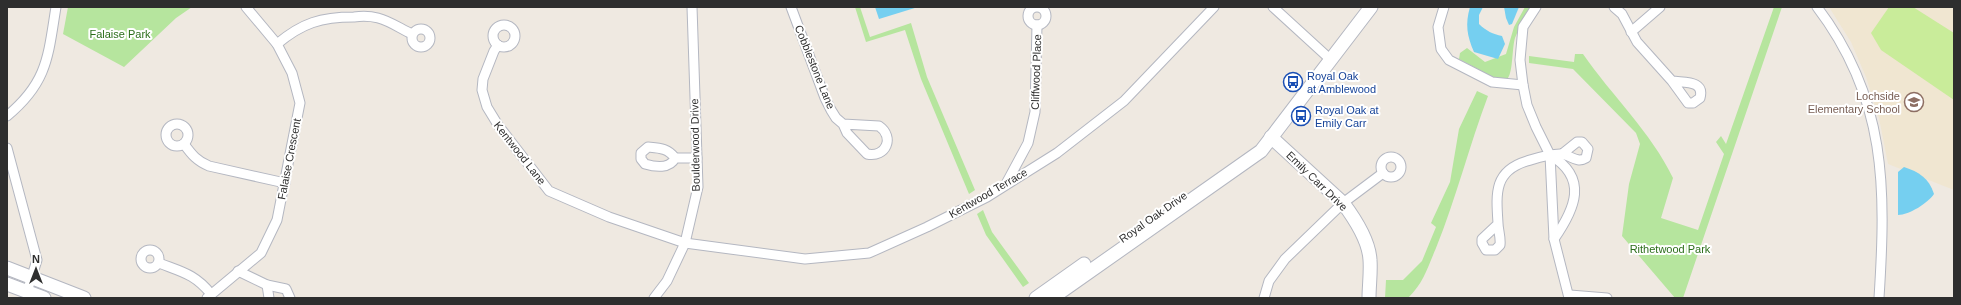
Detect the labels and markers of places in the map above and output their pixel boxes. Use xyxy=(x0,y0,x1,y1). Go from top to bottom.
place label: Royal Oak at Amblewood xyxy=(1307,70,1376,95)
bus stop icon: Royal Oak at Amblewood xyxy=(1282,71,1304,93)
place label: Lochside Elementary School xyxy=(1808,90,1900,115)
school or university icon: Lochside Elementary School xyxy=(1903,91,1925,113)
place label: Royal Oak at Emily Carr xyxy=(1315,104,1379,129)
bus stop icon: Royal Oak at Emily Carr xyxy=(1290,105,1312,127)

